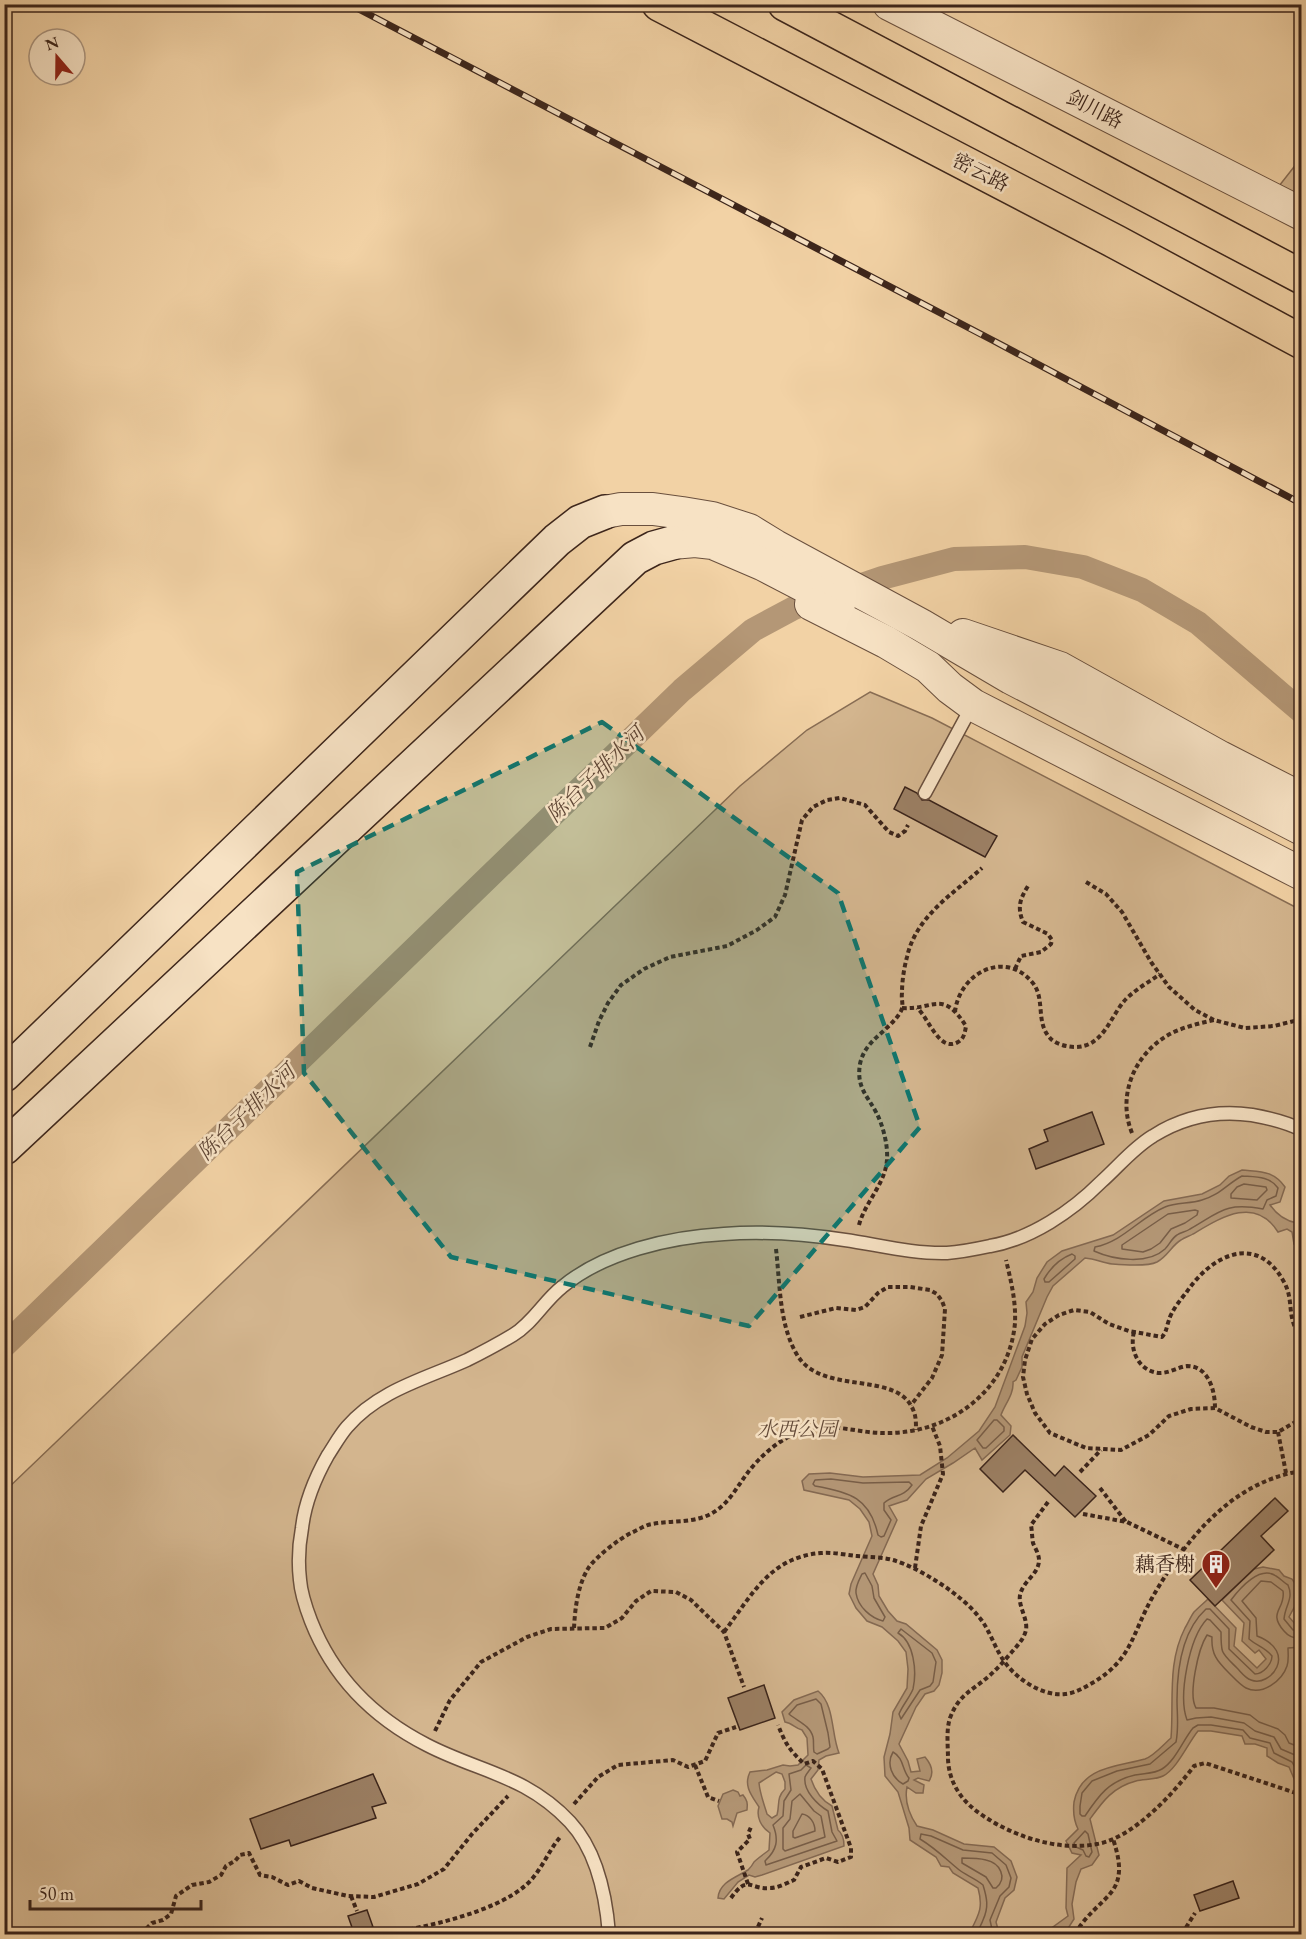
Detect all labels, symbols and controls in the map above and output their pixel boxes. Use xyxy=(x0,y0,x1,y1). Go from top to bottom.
north arrow xyxy=(27,27,87,87)
text: N xyxy=(42,31,62,55)
street label: 剑川路 xyxy=(1062,84,1128,134)
street label: 密云路 xyxy=(948,147,1014,197)
water label: 陈台子排水河 xyxy=(540,718,653,827)
water label: 陈台子排水河 xyxy=(191,1056,304,1165)
park label: 水西公园 xyxy=(757,1416,840,1442)
building icon: 藕香榭 xyxy=(1200,1548,1232,1590)
place label: 藕香榭 xyxy=(1135,1551,1195,1577)
scale bar xyxy=(30,1873,201,1911)
text: 50 m xyxy=(39,1882,74,1905)

